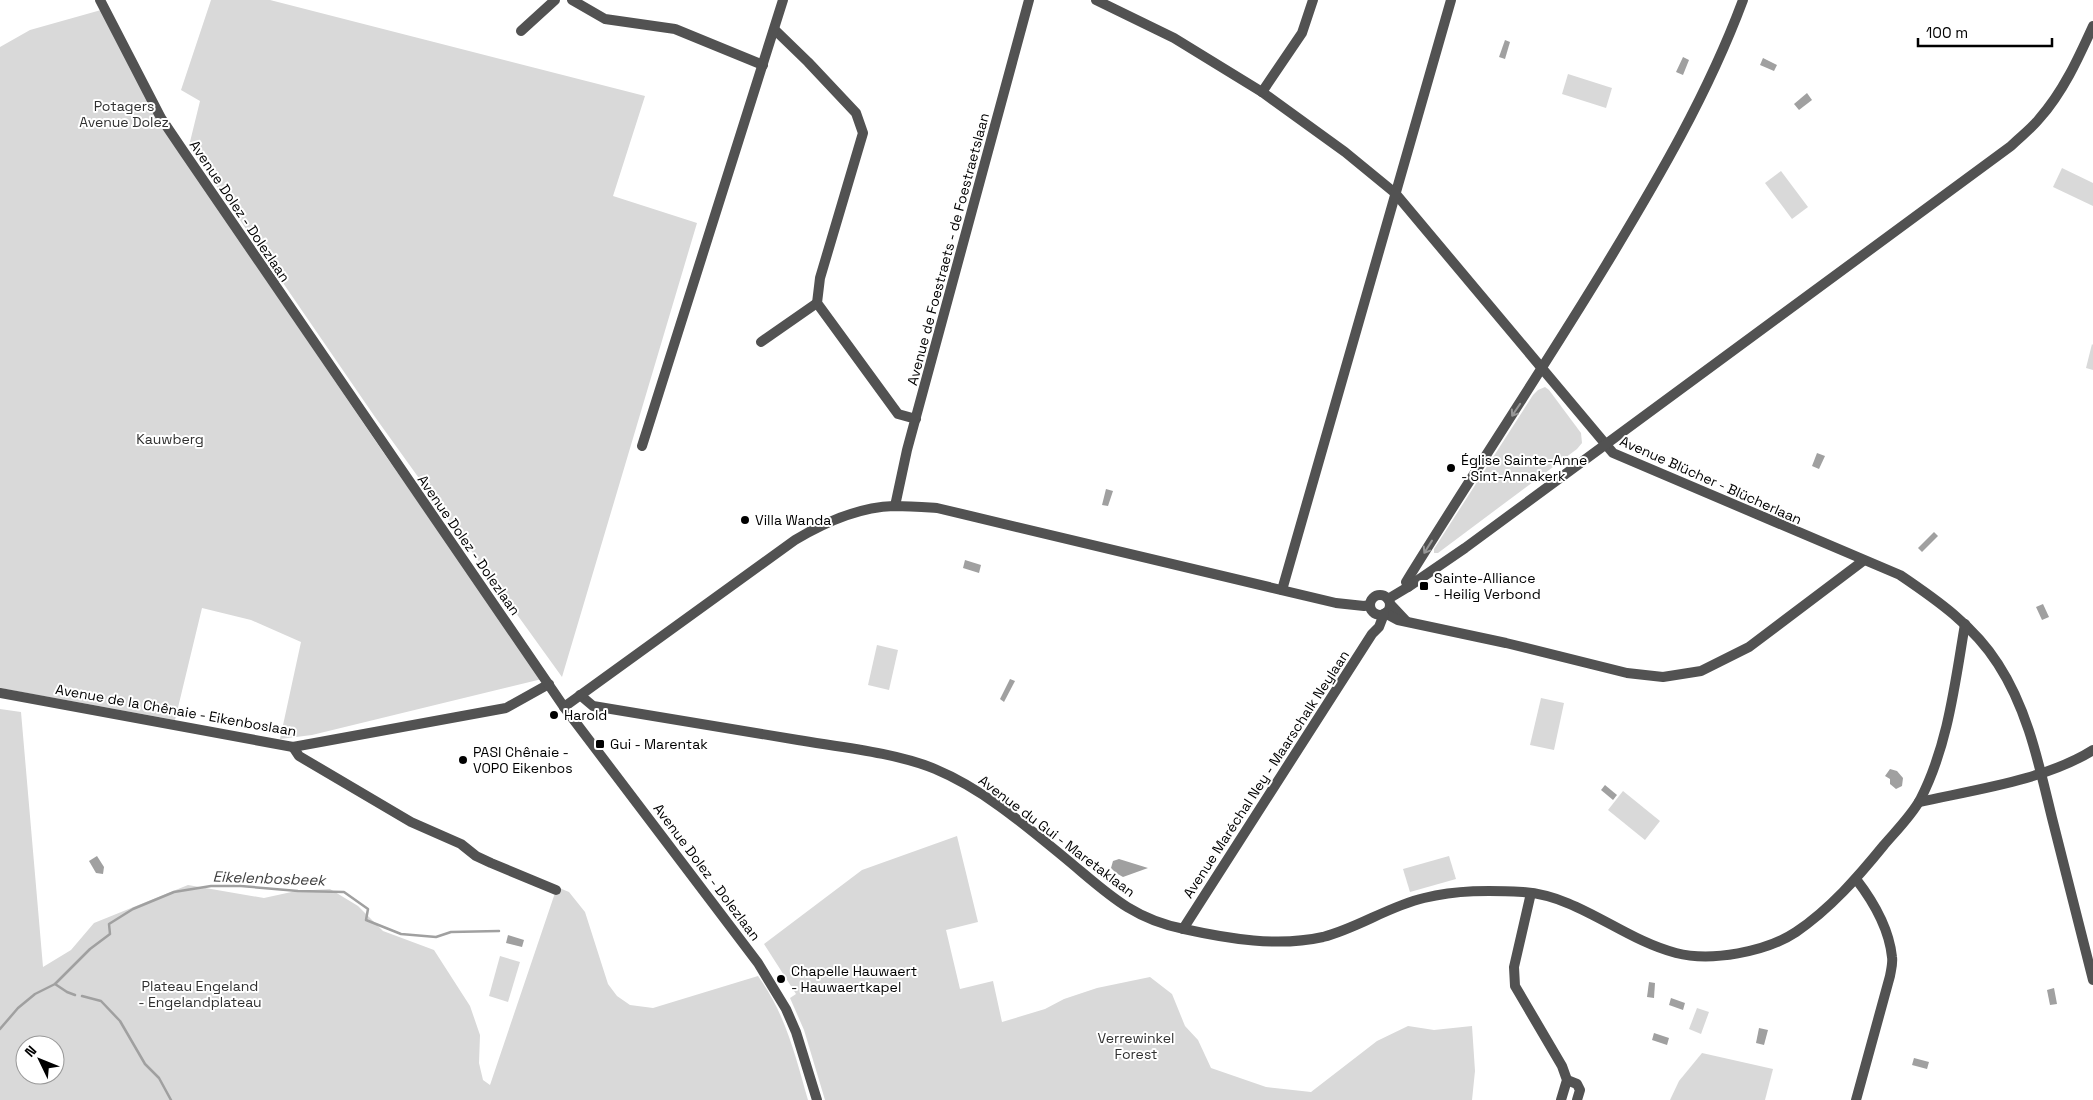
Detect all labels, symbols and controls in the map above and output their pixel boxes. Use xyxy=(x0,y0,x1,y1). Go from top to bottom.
scale bar xyxy=(1918,15,2052,47)
text: 100 m xyxy=(1926,23,1968,42)
park label: Potagers Avenue Dolez xyxy=(79,97,169,131)
street label: Avenue de Foestraets - de Foestraetslaan xyxy=(903,111,993,387)
street label: Avenue Dolez - Dolezlaan xyxy=(186,137,294,285)
one-way arrow xyxy=(1511,403,1521,417)
park label: Kauwberg xyxy=(136,430,204,448)
street label: Avenue Blücher - Blücherlaan xyxy=(1617,432,1805,528)
place label: Église Sainte-Anne - Sint-Annakerk xyxy=(1461,451,1587,485)
marker: Église Sainte-Anne - Sint-Annakerk xyxy=(1445,462,1457,474)
street label: Avenue Dolez - Dolezlaan xyxy=(414,471,524,619)
place label: Villa Wanda xyxy=(755,511,831,529)
marker: Villa Wanda xyxy=(739,514,751,526)
one-way arrow xyxy=(1423,539,1433,553)
place label: Sainte-Alliance - Heilig Verbond xyxy=(1434,569,1541,603)
marker: Sainte-Alliance - Heilig Verbond xyxy=(1418,580,1430,592)
street label: Avenue Maréchal Ney - Maarschalk Neylaan xyxy=(1179,647,1353,901)
street label: Avenue de la Chênaie - Eikenboslaan xyxy=(54,680,298,740)
place label: Harold xyxy=(564,706,607,724)
marker: Harold xyxy=(548,709,560,721)
place label: Gui - Marentak xyxy=(610,735,708,753)
marker: Gui - Marentak xyxy=(594,738,606,750)
place label: PASI Chênaie - VOPO Eikenbos xyxy=(473,743,573,777)
marker: PASI Chênaie - VOPO Eikenbos xyxy=(457,754,469,766)
street label: Avenue du Gui - Maretaklaan xyxy=(975,771,1139,901)
street label: Avenue Dolez - Dolezlaan xyxy=(649,800,765,944)
water label: Eikelenbosbeek xyxy=(212,867,328,890)
place label: Chapelle Hauwaert - Hauwaertkapel xyxy=(791,962,917,996)
marker: Chapelle Hauwaert - Hauwaertkapel xyxy=(775,973,787,985)
park label: Plateau Engeland - Engelandplateau xyxy=(138,977,262,1011)
park label: Verrewinkel Forest xyxy=(1098,1029,1175,1063)
north arrow xyxy=(15,1035,65,1085)
text: N xyxy=(21,1042,40,1061)

